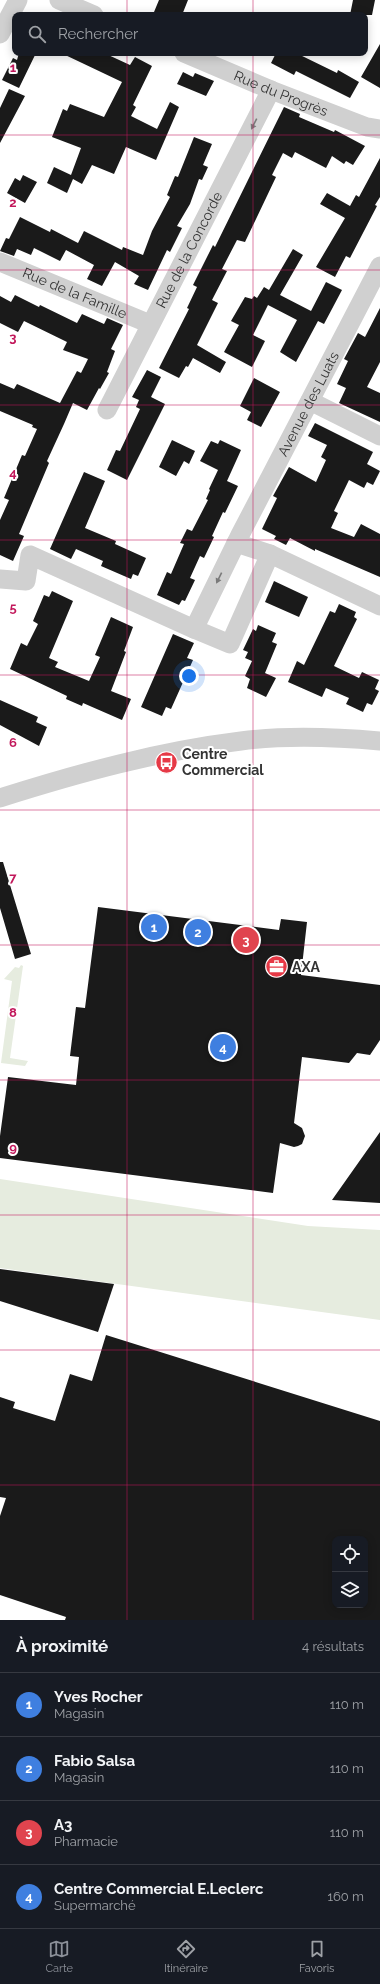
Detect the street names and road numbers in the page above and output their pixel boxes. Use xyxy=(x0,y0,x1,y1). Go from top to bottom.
street label: Rue du Progrès xyxy=(232,67,330,119)
street label: Rue de la Concorde xyxy=(153,189,226,311)
street label: Rue de la Famille xyxy=(20,264,129,322)
street label: Avenue des Luats xyxy=(274,349,342,459)

